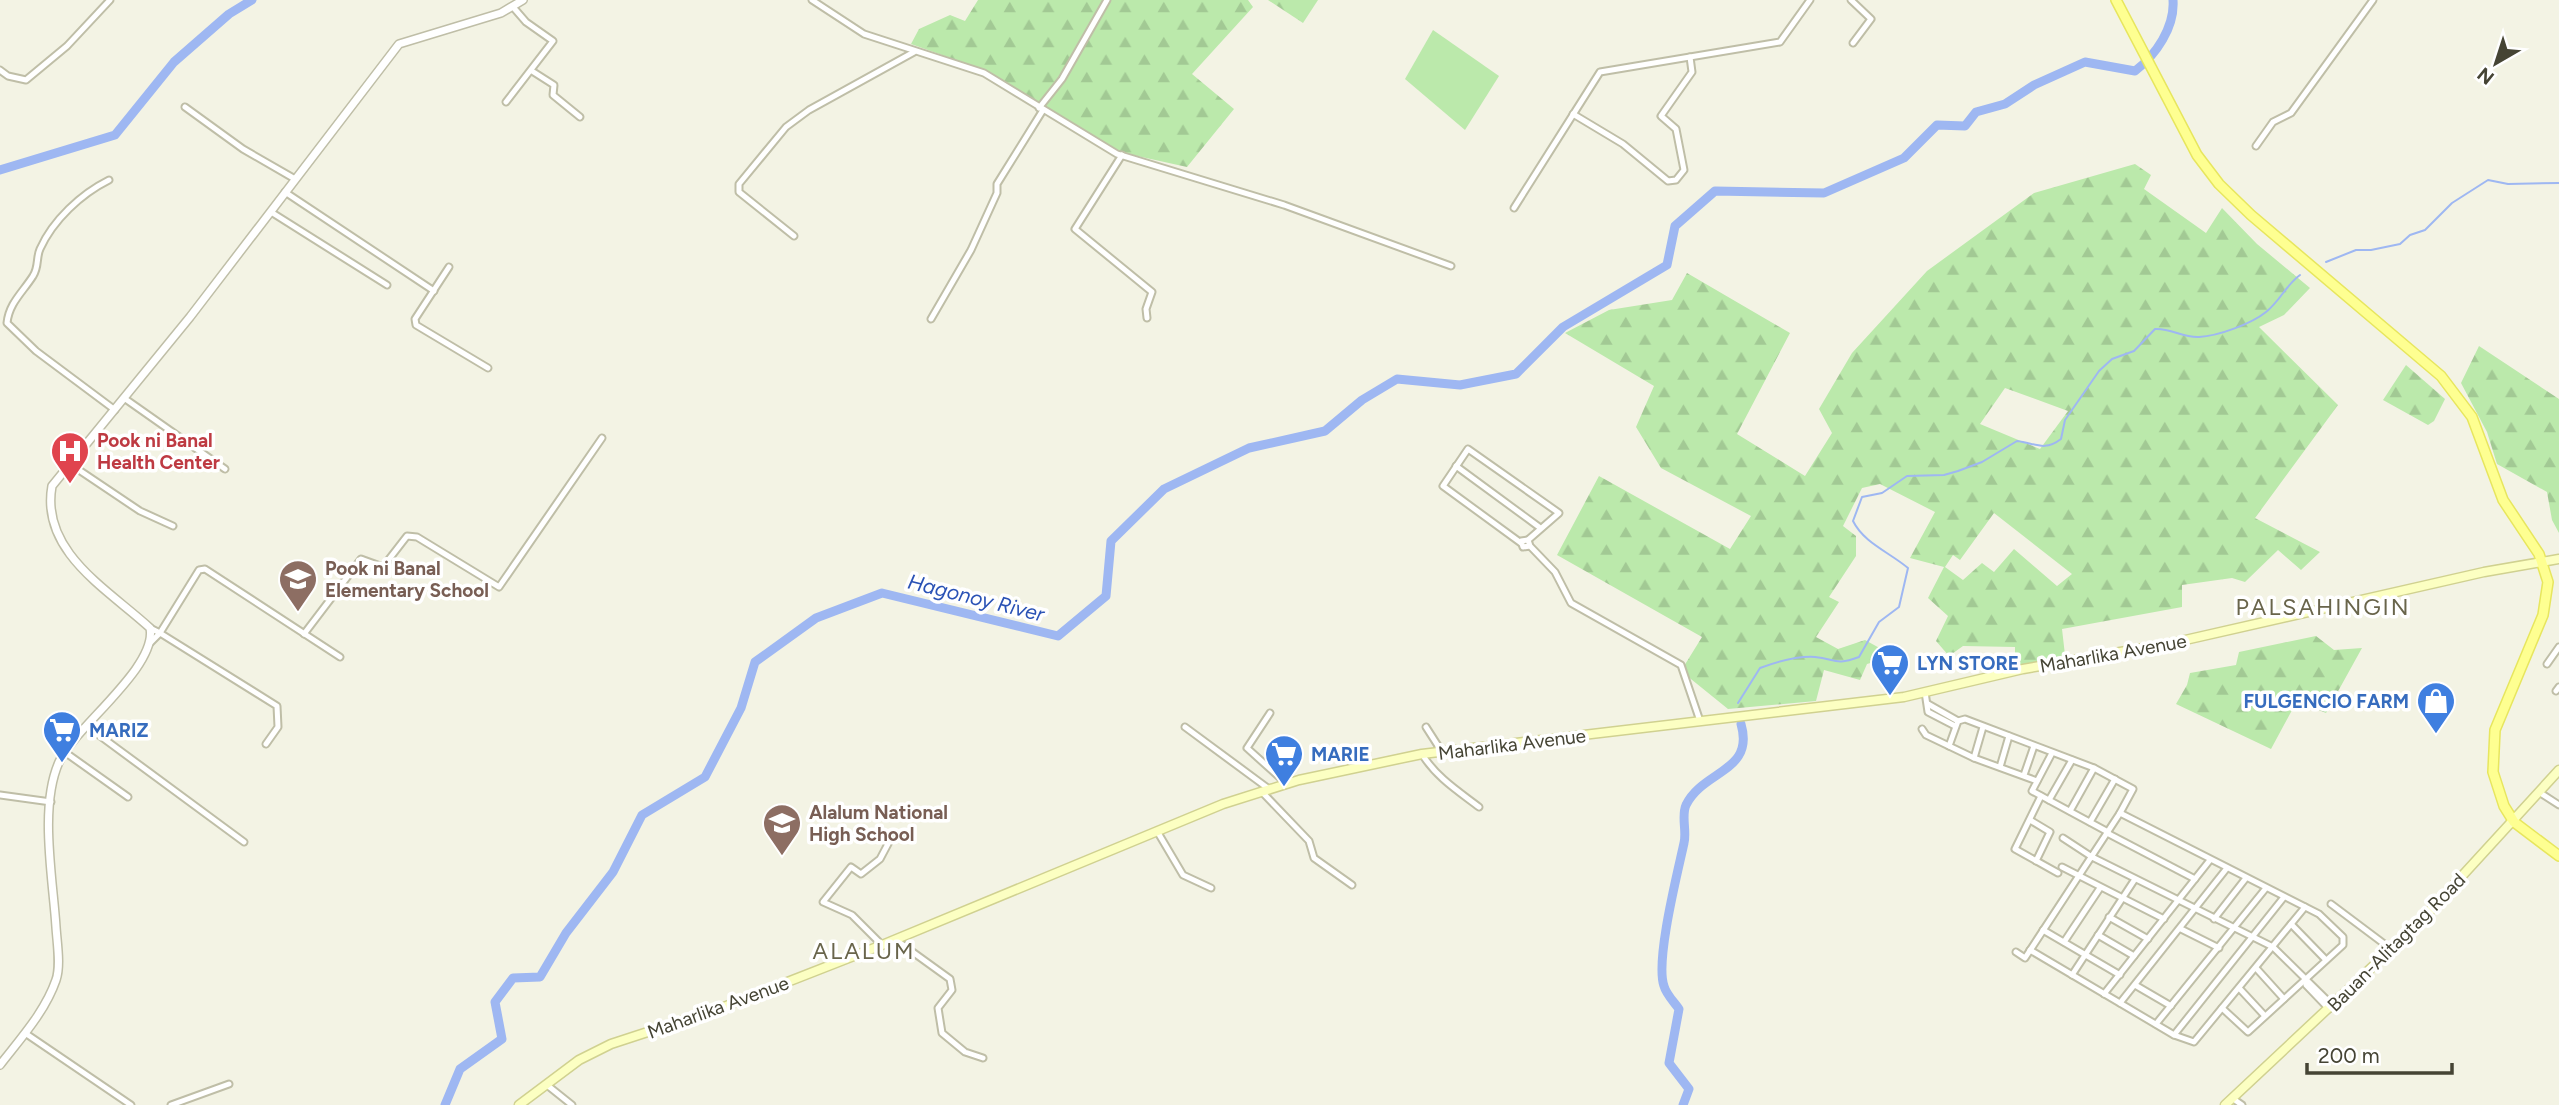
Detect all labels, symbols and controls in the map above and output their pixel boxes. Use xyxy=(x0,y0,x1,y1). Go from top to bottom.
north arrow xyxy=(2461,28,2531,98)
text: N xyxy=(2473,62,2499,89)
place label: Pook ni Banal Health Center xyxy=(97,429,220,474)
hospital icon: Pook ni Banal Health Center xyxy=(49,430,91,485)
place label: Pook ni Banal Elementary School xyxy=(325,557,489,602)
school or university icon: Pook ni Banal Elementary School xyxy=(277,558,319,613)
water label: Hagonoy River xyxy=(905,568,1048,627)
district label: PALSAHINGIN xyxy=(2236,593,2410,621)
street label: Maharlika Avenue xyxy=(2038,629,2188,678)
supermarket icon: LYN STORE xyxy=(1869,642,1911,697)
place label: LYN STORE xyxy=(1917,652,2019,675)
shop icon: FULGENCIO FARM xyxy=(2415,680,2457,735)
place label: FULGENCIO FARM xyxy=(2244,690,2409,713)
supermarket icon: MARIZ xyxy=(41,709,83,764)
place label: MARIZ xyxy=(89,719,149,742)
street label: Maharlika Avenue xyxy=(1437,724,1587,765)
supermarket icon: MARIE xyxy=(1263,733,1305,788)
place label: MARIE xyxy=(1311,743,1370,766)
place label: Alalum National High School xyxy=(809,801,948,846)
school or university icon: Alalum National High School xyxy=(761,802,803,857)
street label: Bauan-Alitagtag Road xyxy=(2322,868,2470,1016)
district label: ALALUM xyxy=(813,937,915,965)
street label: Maharlika Avenue xyxy=(644,971,792,1044)
scale bar xyxy=(2307,1032,2452,1076)
text: 200 m xyxy=(2318,1043,2380,1068)

